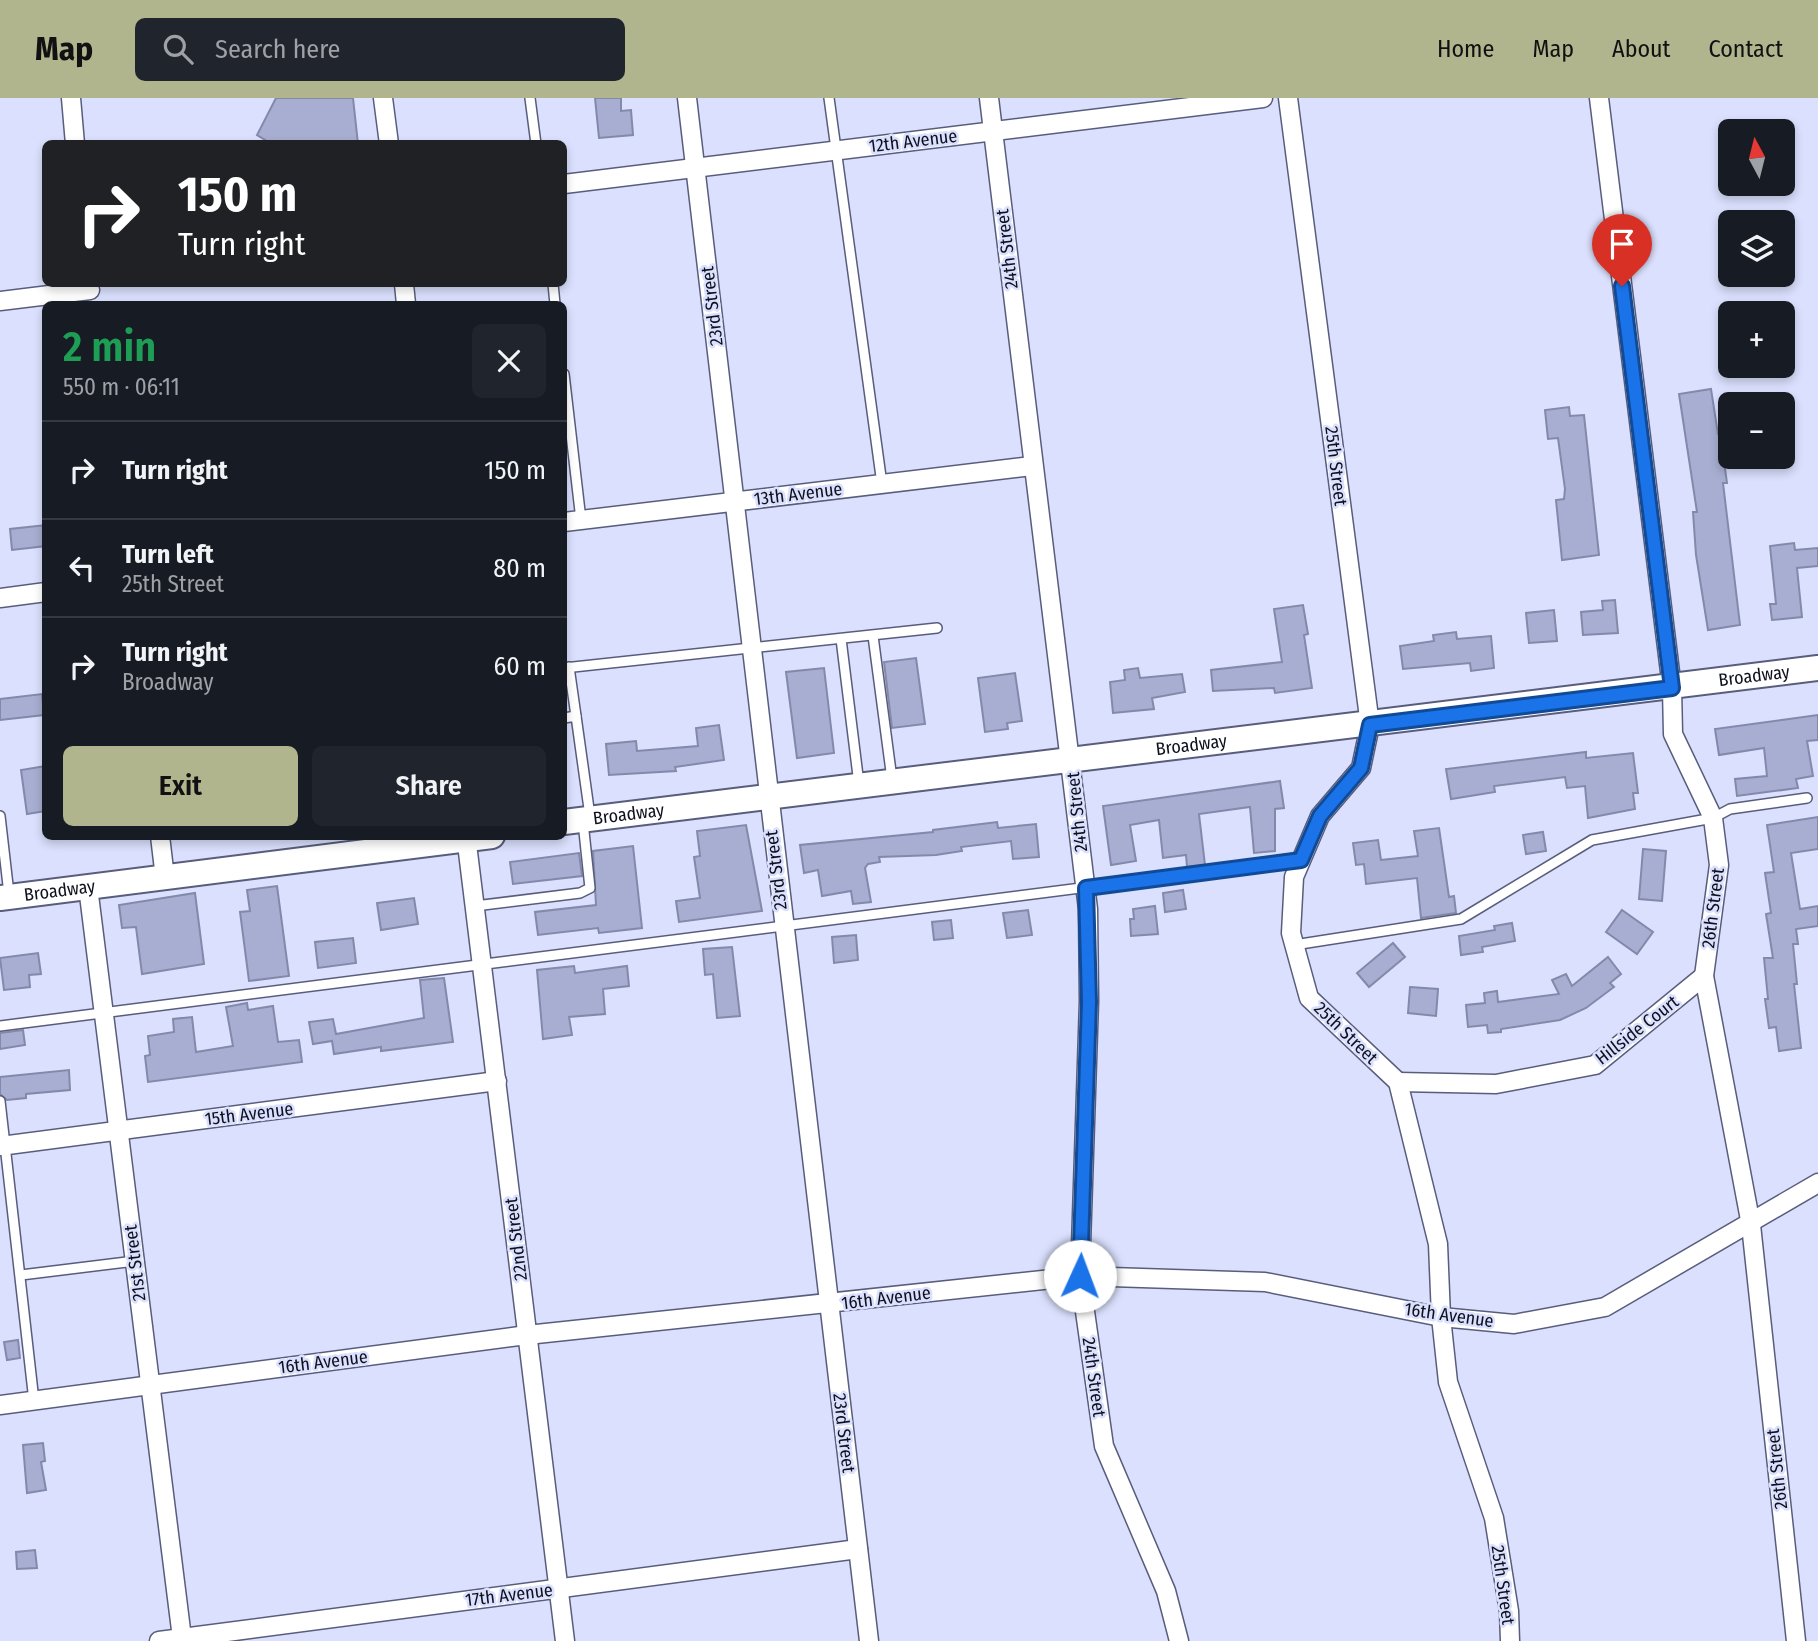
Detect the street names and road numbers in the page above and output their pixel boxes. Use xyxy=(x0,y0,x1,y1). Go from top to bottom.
street label: 12th Avenue xyxy=(868,125,958,157)
street label: 24th Street xyxy=(991,208,1023,290)
street label: 23rd Street xyxy=(696,265,728,347)
street label: 25th Street xyxy=(1320,425,1352,507)
street label: 13th Avenue xyxy=(753,478,844,510)
street label: Broadway xyxy=(1717,661,1791,691)
street label: Broadway xyxy=(1154,730,1228,760)
street label: 24th Street xyxy=(1062,771,1092,853)
street label: Broadway xyxy=(592,799,665,829)
street label: 23rd Street xyxy=(760,829,792,911)
street label: 26th Street xyxy=(1697,866,1729,949)
street label: Broadway xyxy=(23,875,96,906)
street label: Hillside Court xyxy=(1591,991,1683,1069)
street label: 25th Street xyxy=(1310,997,1382,1069)
street label: 15th Avenue xyxy=(204,1098,295,1130)
street label: 22nd Street xyxy=(500,1196,532,1282)
street label: 21st Street xyxy=(119,1224,151,1302)
street label: 16th Avenue xyxy=(840,1282,932,1314)
street label: 16th Avenue xyxy=(1403,1298,1495,1332)
street label: 24th Street xyxy=(1078,1336,1110,1418)
street label: 16th Avenue xyxy=(277,1346,369,1378)
street label: 23rd Street xyxy=(828,1392,860,1474)
street label: 26th Street xyxy=(1762,1428,1792,1510)
street label: 25th Street xyxy=(1487,1544,1519,1626)
street label: 17th Avenue xyxy=(464,1579,554,1611)

